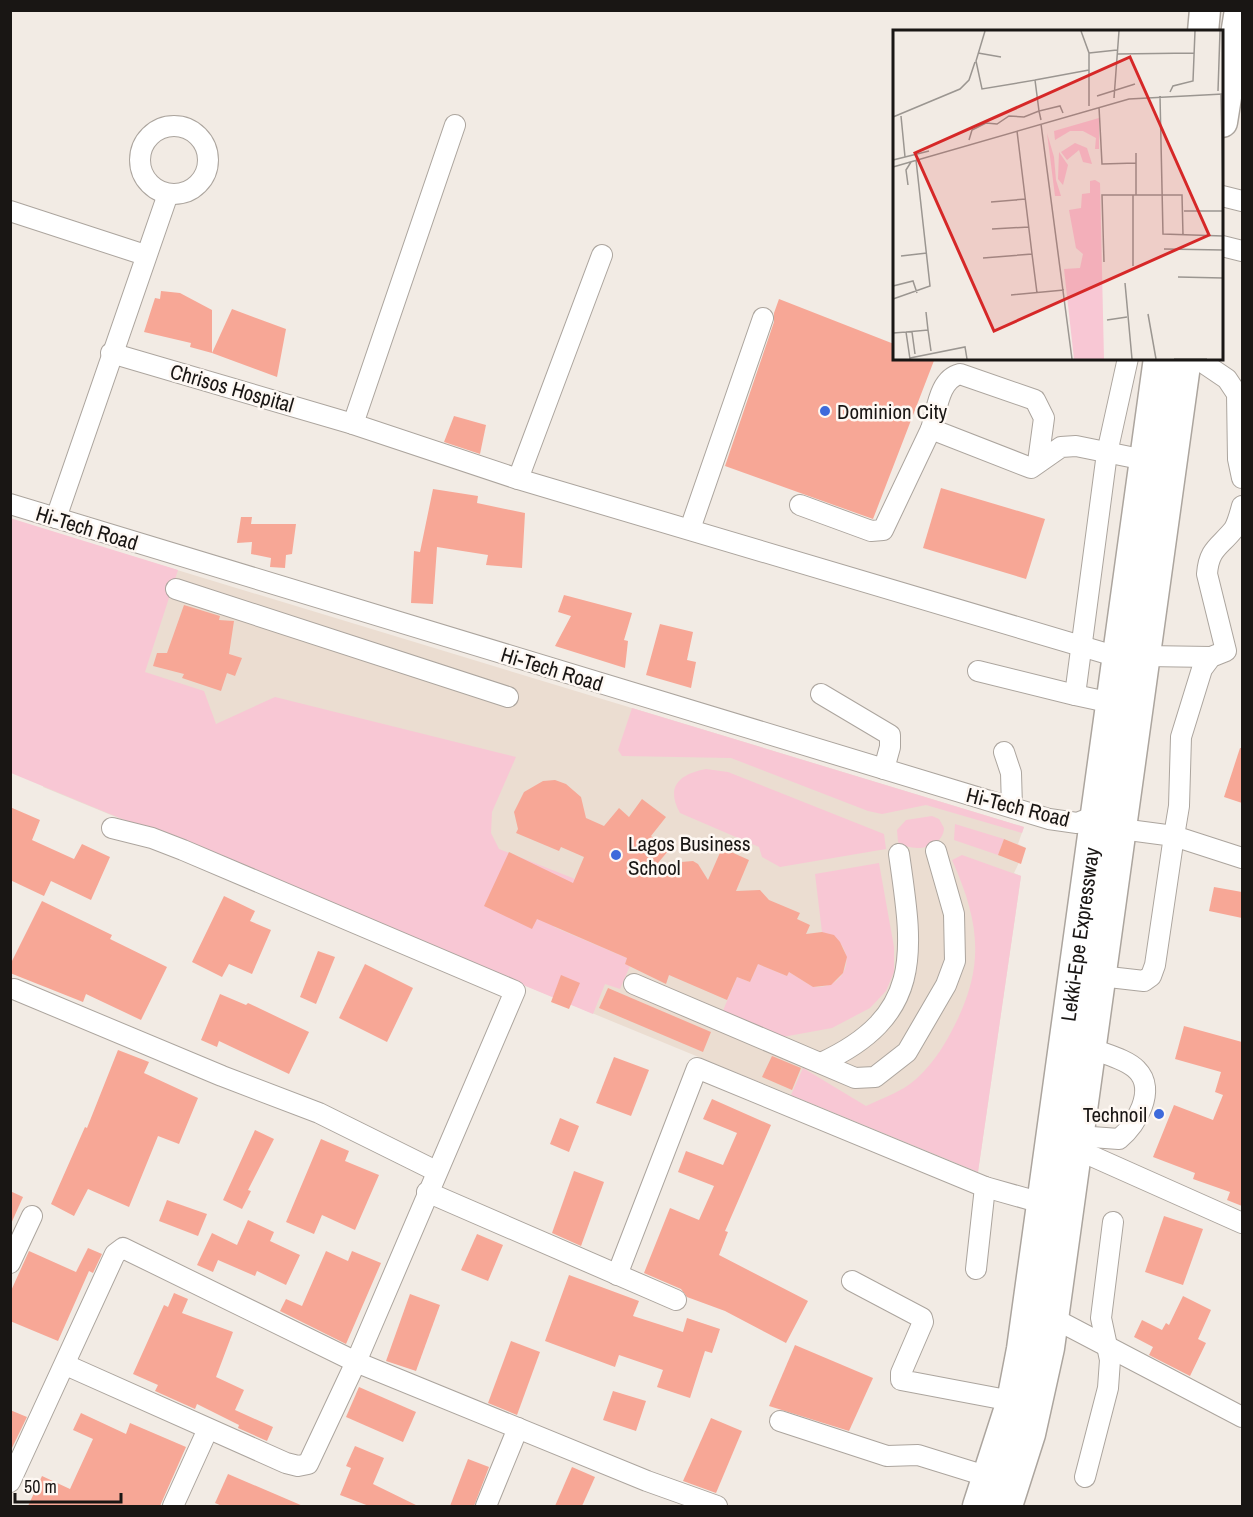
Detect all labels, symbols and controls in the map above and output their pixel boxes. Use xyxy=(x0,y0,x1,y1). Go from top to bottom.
inset map xyxy=(893,30,1223,360)
street label: Chrisos Hospital xyxy=(167,357,297,419)
place label: Dominion City xyxy=(837,397,947,426)
marker: Dominion City xyxy=(818,404,832,418)
street label: Hi-Tech Road xyxy=(32,499,142,557)
street label: Hi-Tech Road xyxy=(497,640,607,698)
street label: Hi-Tech Road xyxy=(963,780,1073,834)
place label: Lagos Business School xyxy=(628,829,751,882)
street label: Lekki-Epe Expressway xyxy=(1053,845,1106,1023)
marker: Lagos Business School xyxy=(609,848,623,862)
place label: Technoil xyxy=(1083,1100,1147,1129)
marker: Technoil xyxy=(1152,1107,1166,1121)
scale bar xyxy=(15,1466,122,1504)
text: 50 m xyxy=(24,1474,57,1499)

